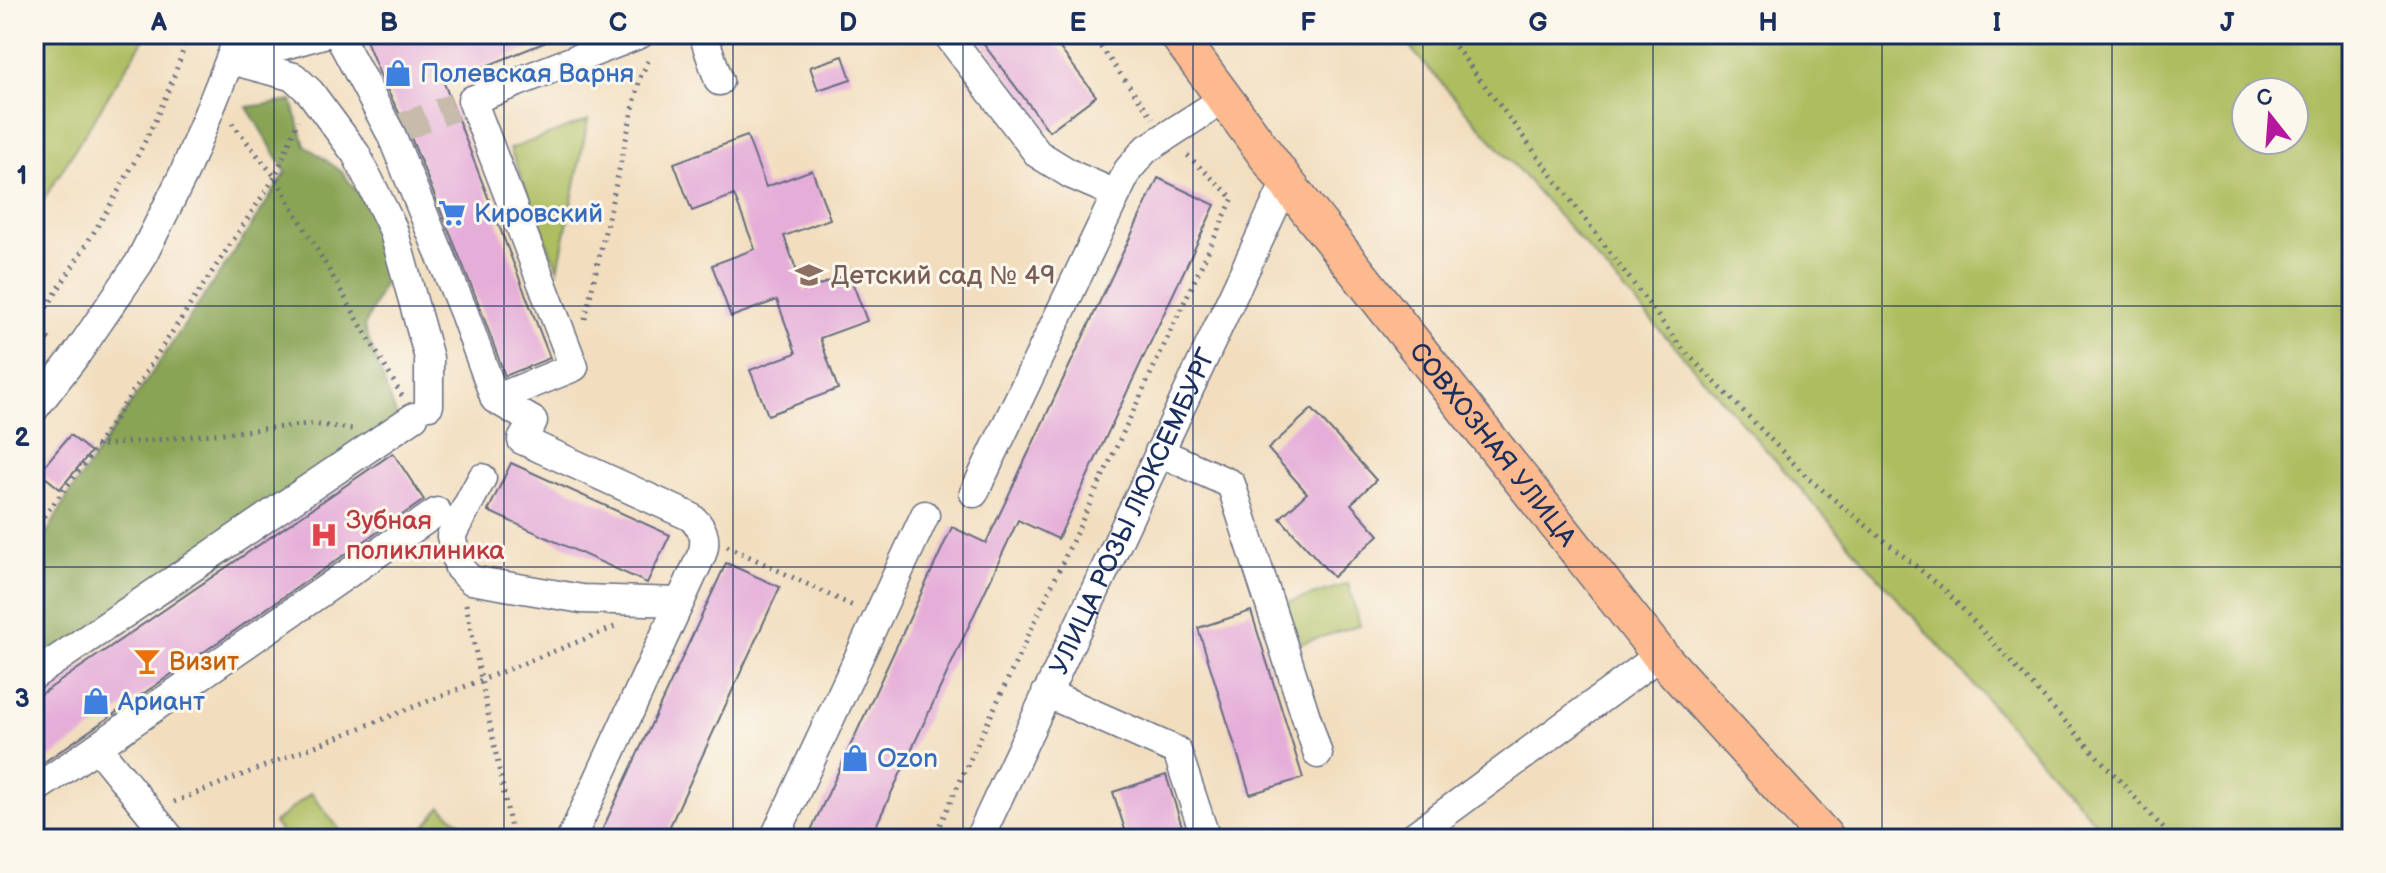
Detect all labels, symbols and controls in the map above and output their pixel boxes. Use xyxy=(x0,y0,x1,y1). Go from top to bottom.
text: A xyxy=(150,8,167,39)
text: B xyxy=(380,8,398,39)
text: C xyxy=(609,8,627,39)
text: D xyxy=(839,8,857,39)
text: E xyxy=(1070,8,1087,39)
text: F xyxy=(1300,8,1316,39)
text: G xyxy=(1528,8,1548,39)
text: H xyxy=(1758,8,1778,39)
text: I xyxy=(1993,8,2001,39)
text: J xyxy=(2220,8,2235,39)
shop icon: Полевская Варня xyxy=(383,58,413,88)
place label: Полевская Варня xyxy=(420,59,634,90)
north arrow xyxy=(2230,76,2310,156)
text: С xyxy=(2253,83,2276,113)
text: 1 xyxy=(17,161,27,192)
supermarket icon: Кировский xyxy=(437,198,467,228)
place label: Кировский xyxy=(474,199,603,230)
school or university icon: Детский сад № 49 xyxy=(794,260,824,290)
place label: Детский сад № 49 xyxy=(831,261,1055,292)
street label: СОВХОЗНАЯ УЛИЦА xyxy=(1402,337,1582,553)
street label: УЛИЦА РОЗЫ ЛЮКСЕМБУРГ xyxy=(1044,343,1223,680)
text: 2 xyxy=(14,423,30,454)
place label: Зубная поликлиника xyxy=(346,506,505,567)
hospital icon: Зубная поликлиника xyxy=(309,520,339,550)
bar icon: Визит xyxy=(132,646,162,676)
place label: Визит xyxy=(169,647,239,678)
text: 3 xyxy=(14,684,30,715)
shop icon: Ариант xyxy=(81,686,111,716)
place label: Ариант xyxy=(117,687,205,718)
shop icon: Ozon xyxy=(840,743,870,773)
place label: Ozon xyxy=(877,744,938,775)

